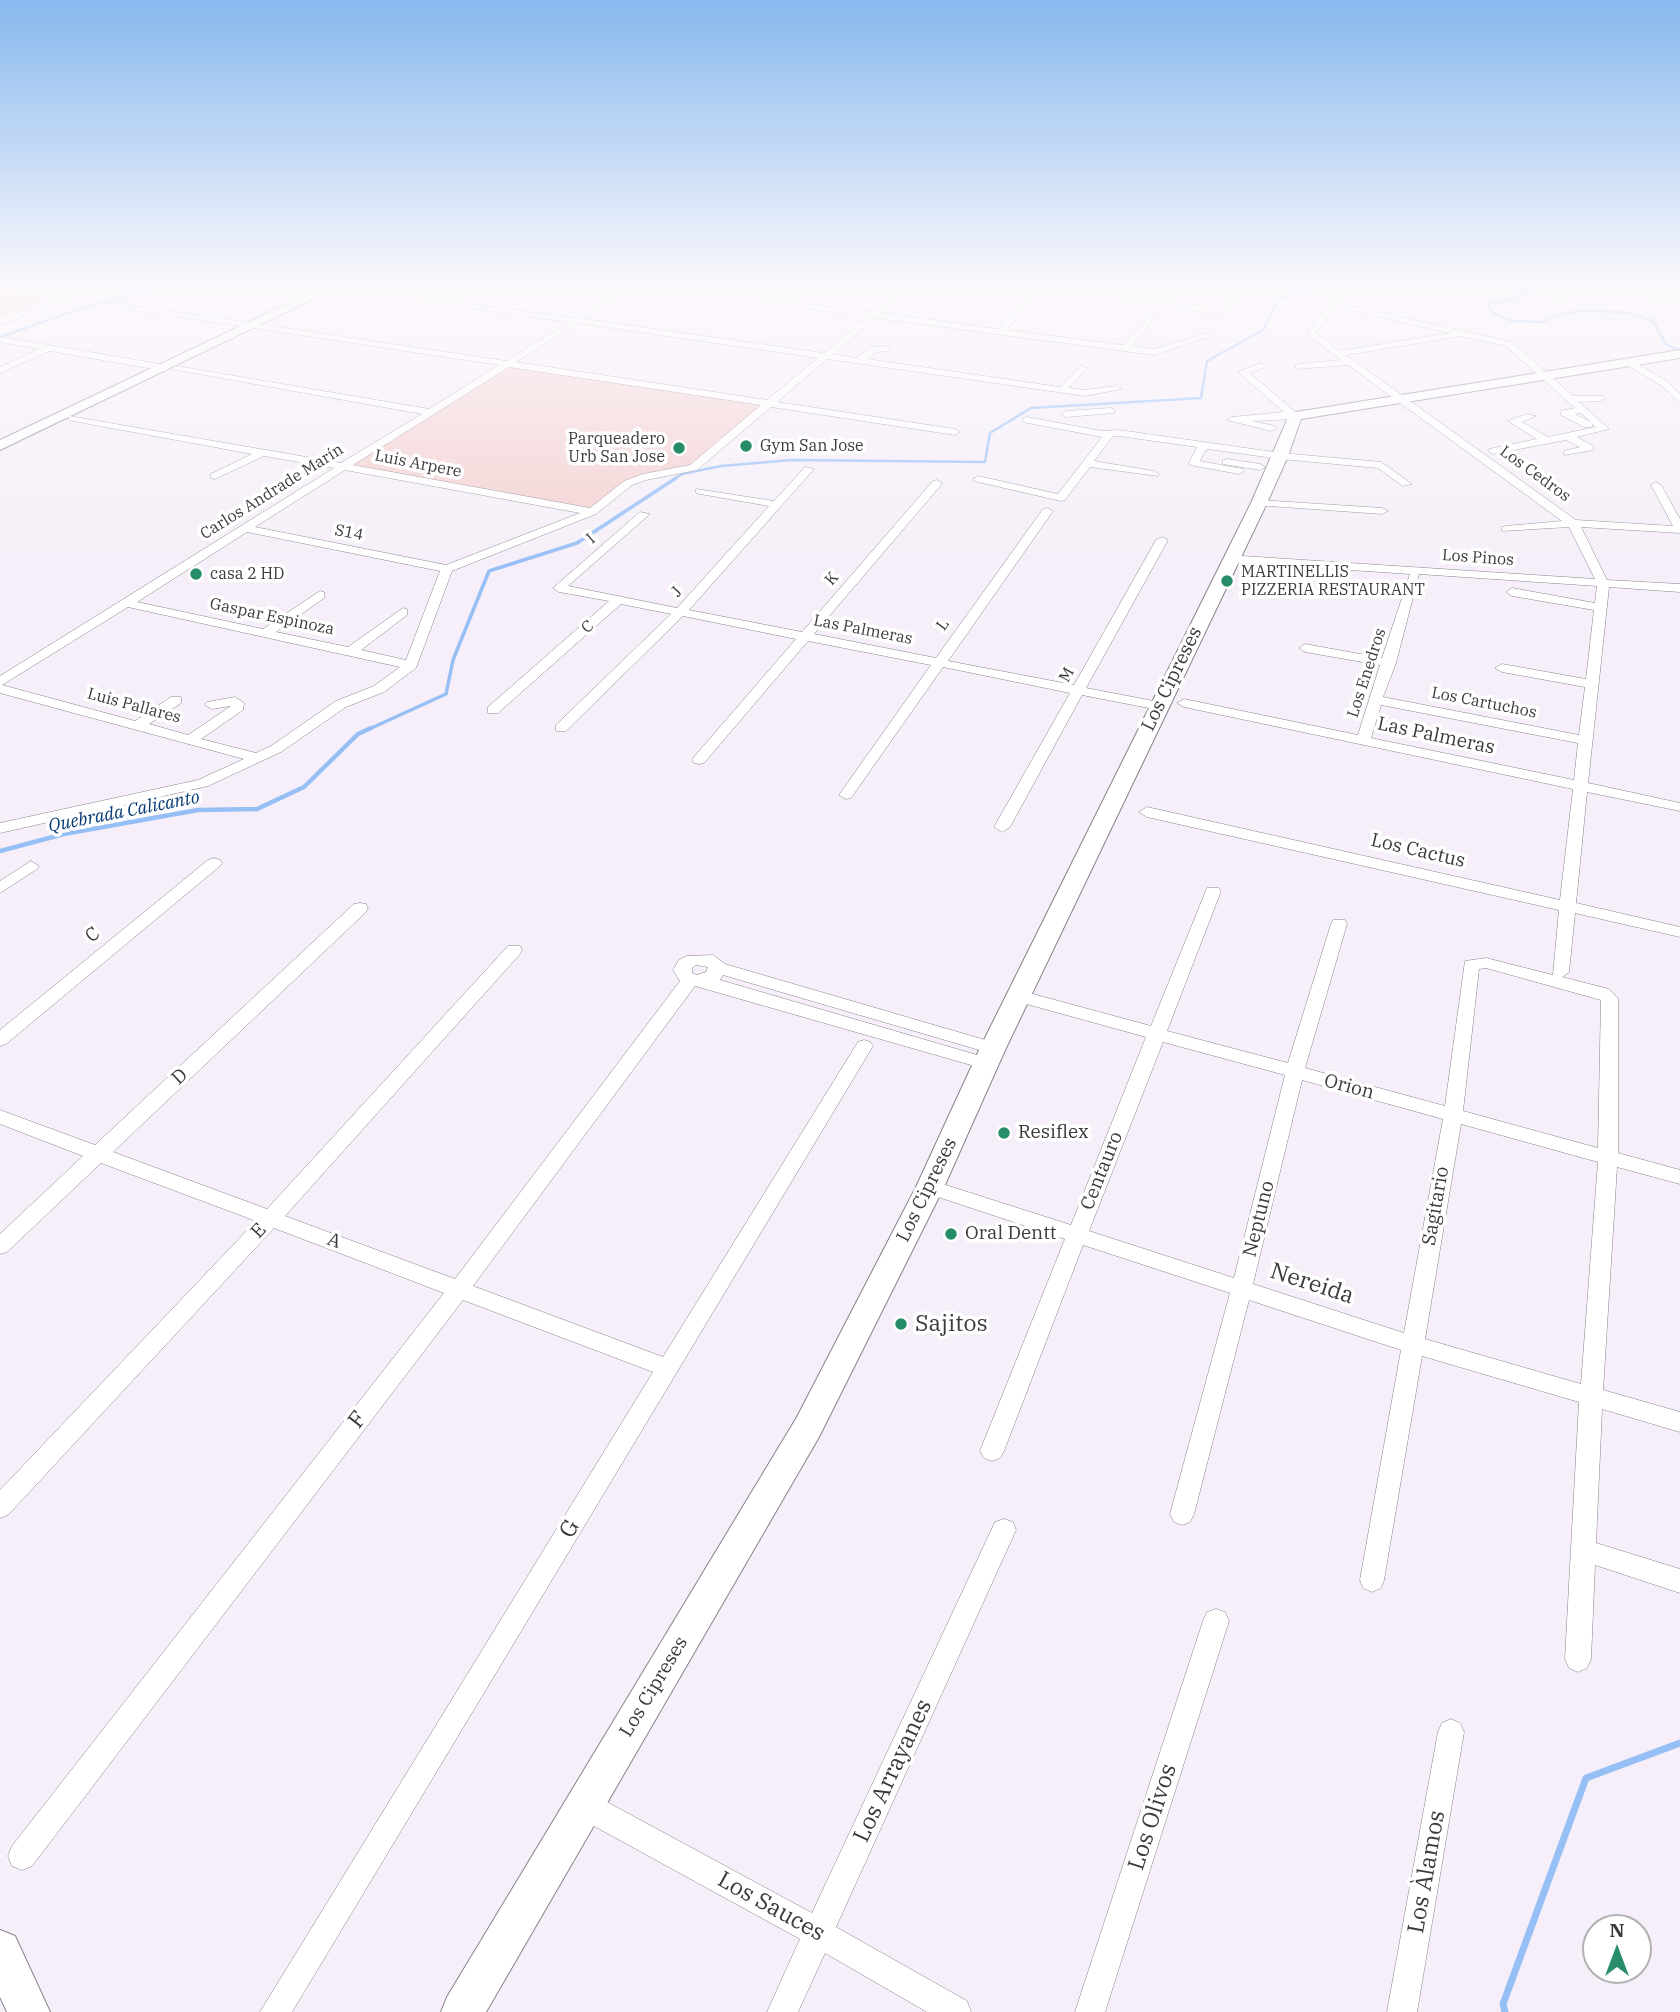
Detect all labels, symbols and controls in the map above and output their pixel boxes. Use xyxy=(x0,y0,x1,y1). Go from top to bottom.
place label: Parqueadero Urb San Jose xyxy=(568,429,665,467)
place label: Gym San Jose xyxy=(760,436,864,456)
marker: Gym San Jose xyxy=(738,438,754,454)
street label: Carlos Andrade Marín xyxy=(197,440,347,544)
marker: Parqueadero Urb San Jose xyxy=(671,440,687,456)
street label: Los Cedros xyxy=(1496,442,1574,506)
street label: Luis Arpere xyxy=(373,446,463,482)
street label: S14 xyxy=(333,521,365,545)
street label: I xyxy=(583,530,599,548)
street label: Los Pinos xyxy=(1441,546,1515,570)
place label: MARTINELLIS PIZZERIA RESTAURANT xyxy=(1241,562,1425,600)
place label: casa 2 HD xyxy=(210,564,284,584)
marker: casa 2 HD xyxy=(188,566,204,582)
street label: K xyxy=(821,568,843,590)
marker: MARTINELLIS PIZZERIA RESTAURANT xyxy=(1219,573,1235,589)
street label: J xyxy=(667,583,687,601)
street label: Gaspar Espinoza xyxy=(208,594,336,640)
street label: Las Palmeras xyxy=(812,611,914,649)
street label: C xyxy=(578,616,598,638)
street label: L xyxy=(932,616,954,634)
street label: Los Cipreses xyxy=(1137,623,1207,735)
street label: Los Enedros xyxy=(1344,626,1390,720)
street label: M xyxy=(1055,664,1079,686)
street label: Los Cartuchos xyxy=(1430,683,1538,723)
street label: Luis Pallares xyxy=(85,684,183,728)
street label: Las Palmeras xyxy=(1375,712,1497,760)
water label: Quebrada Calicanto xyxy=(46,787,202,837)
street label: Los Cactus xyxy=(1369,829,1467,873)
street label: C xyxy=(81,922,105,948)
street label: D xyxy=(167,1064,193,1090)
street label: Orion xyxy=(1321,1069,1377,1105)
place label: Resiflex xyxy=(1018,1122,1089,1144)
marker: Resiflex xyxy=(996,1125,1012,1141)
street label: Centauro xyxy=(1076,1129,1128,1213)
street label: Los Cipreses xyxy=(892,1134,962,1246)
street label: Sagitario xyxy=(1418,1165,1454,1247)
street label: Neptuno xyxy=(1239,1178,1279,1260)
street label: E xyxy=(247,1219,271,1243)
place label: Oral Dentt xyxy=(965,1223,1056,1245)
marker: Oral Dentt xyxy=(943,1226,959,1242)
street label: A xyxy=(324,1228,344,1254)
street label: Nereida xyxy=(1267,1258,1357,1310)
place label: Sajitos xyxy=(915,1310,988,1338)
marker: Sajitos xyxy=(893,1316,909,1332)
street label: F xyxy=(343,1406,373,1434)
street label: G xyxy=(554,1515,586,1543)
street label: Los Cipreses xyxy=(615,1633,693,1741)
street label: Los Arrayanes xyxy=(848,1695,938,1847)
street label: Los Olivos xyxy=(1123,1760,1183,1874)
street label: Los Àlamos xyxy=(1403,1808,1451,1936)
street label: Los Sauces xyxy=(712,1866,830,1948)
north arrow xyxy=(1582,1914,1652,1984)
text: N xyxy=(1609,1918,1625,1942)

